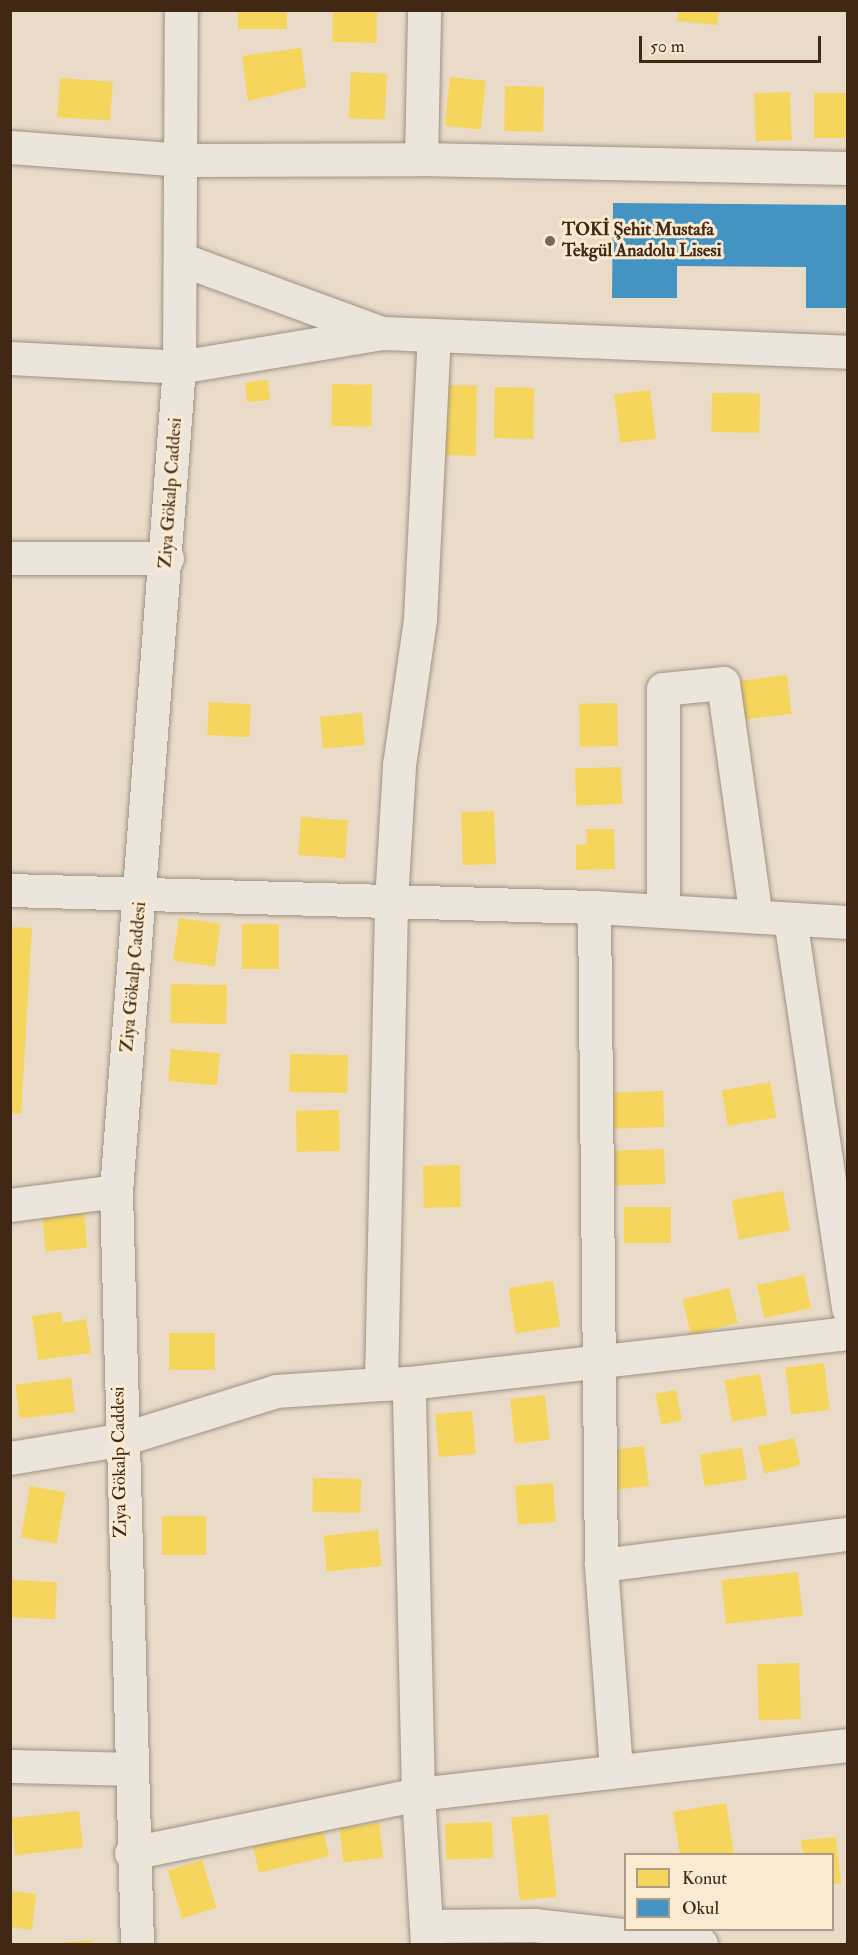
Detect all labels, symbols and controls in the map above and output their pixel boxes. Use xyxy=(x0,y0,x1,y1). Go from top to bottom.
scale bar xyxy=(642,24,824,62)
text: 50 m xyxy=(650,35,685,58)
place label: TOKİ Şehit Mustafa Tekgül Anadolu Lisesi xyxy=(562,220,722,262)
marker: TOKİ Şehit Mustafa Tekgül Anadolu Lisesi xyxy=(543,234,557,248)
street label: Ziya Gökalp Caddesi xyxy=(155,417,187,569)
street label: Ziya Gökalp Caddesi xyxy=(117,901,151,1053)
street label: Ziya Gökalp Caddesi xyxy=(108,1386,132,1538)
legend xyxy=(624,1853,834,1931)
text: Konut xyxy=(682,1867,727,1890)
text: Okul xyxy=(682,1897,719,1920)

